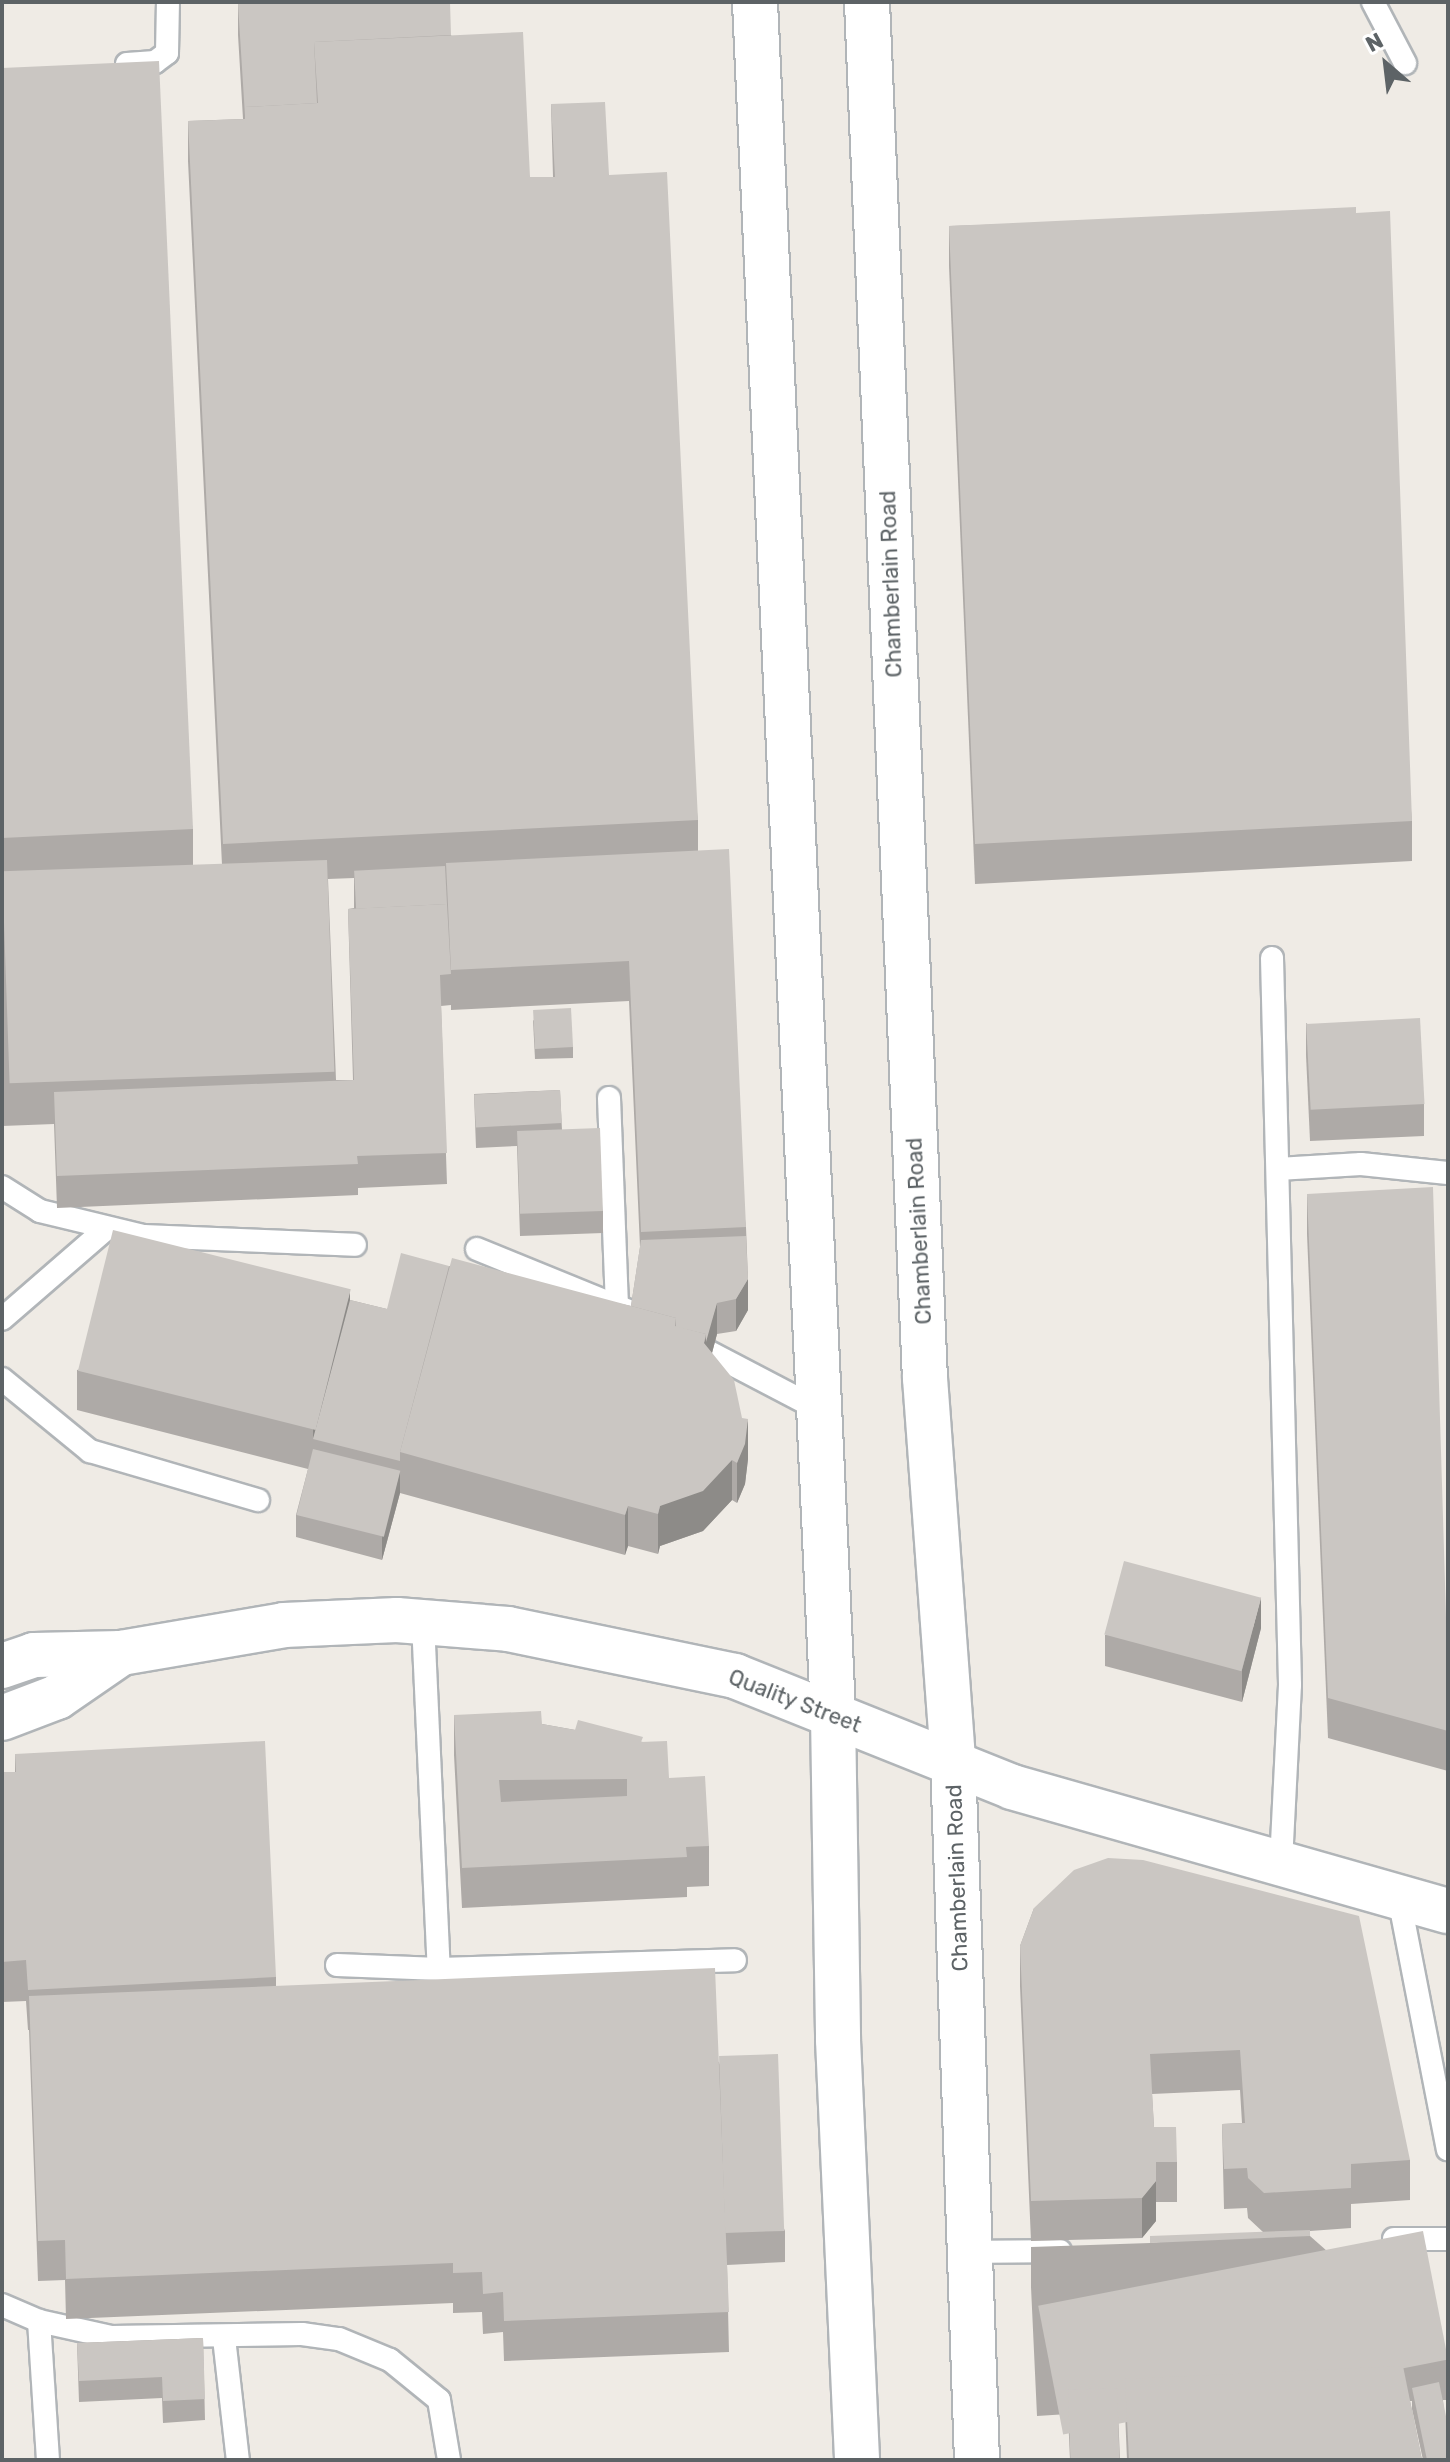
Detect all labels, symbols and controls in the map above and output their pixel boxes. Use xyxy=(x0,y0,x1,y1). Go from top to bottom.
north arrow xyxy=(1346,24,1426,104)
text: N xyxy=(1361,27,1388,58)
street label: Chamberlain Road xyxy=(875,490,907,678)
street label: Chamberlain Road xyxy=(901,1137,937,1325)
street label: Quality Street xyxy=(725,1663,865,1739)
street label: Chamberlain Road xyxy=(941,1784,973,1972)

